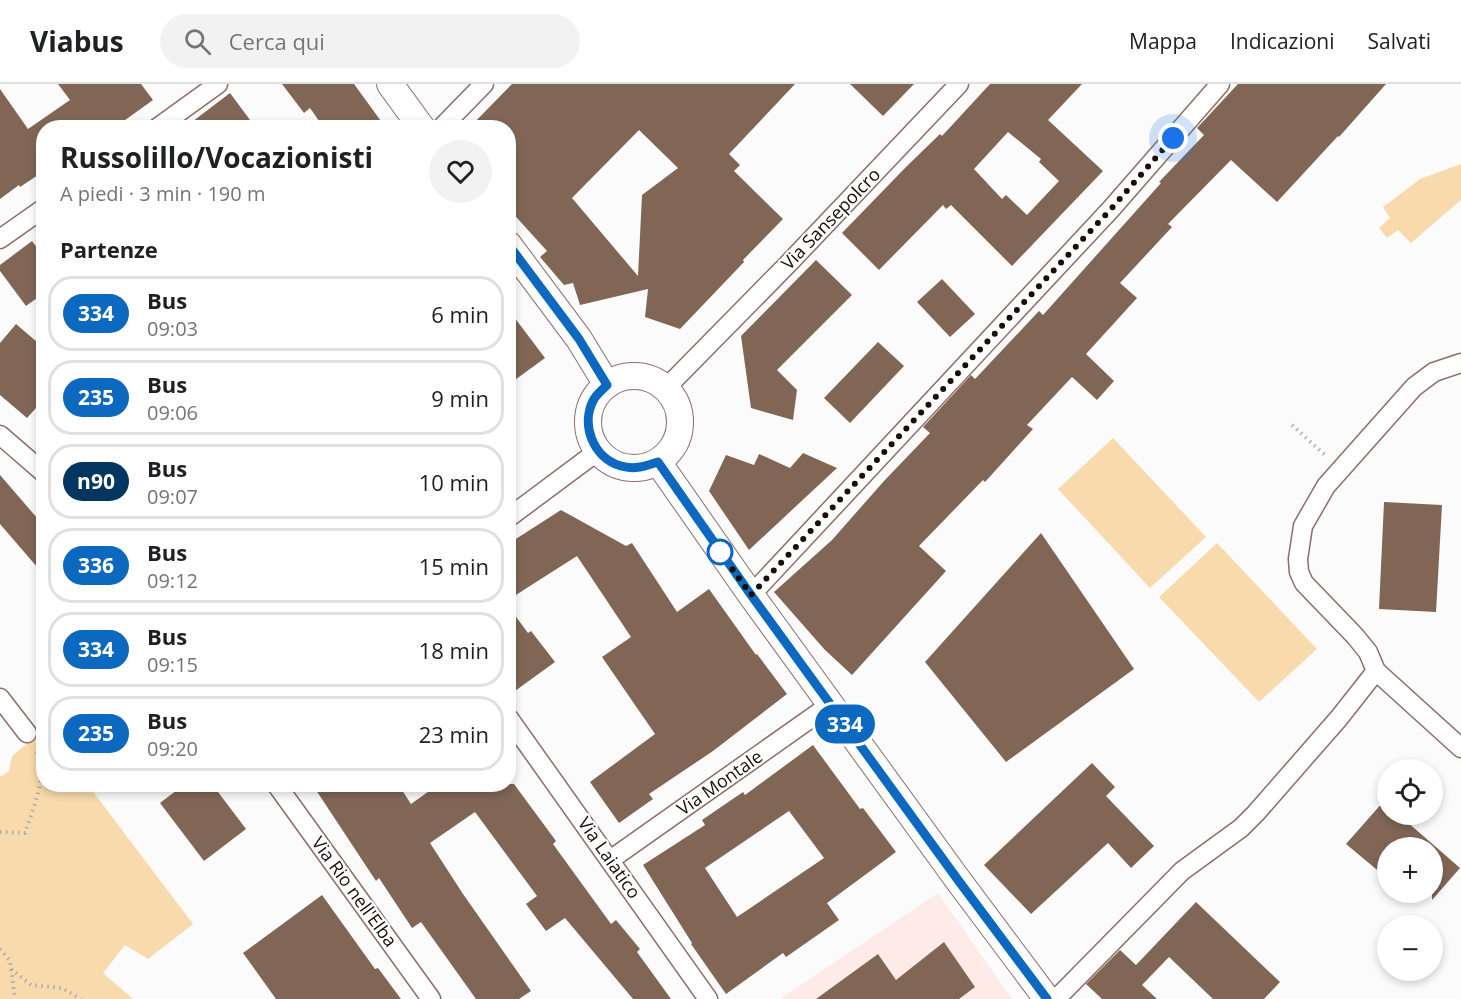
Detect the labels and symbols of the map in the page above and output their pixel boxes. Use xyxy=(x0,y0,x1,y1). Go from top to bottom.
your location xyxy=(1158,123,1188,153)
street label: Via Sansepolcro xyxy=(776,162,885,274)
unlabelled marker xyxy=(707,539,733,565)
line badge: 334 xyxy=(810,704,880,744)
street label: Via Montale xyxy=(672,744,767,820)
street label: Via Laiatico xyxy=(573,812,647,903)
street label: Via Rio nell'Elba xyxy=(307,831,403,951)

